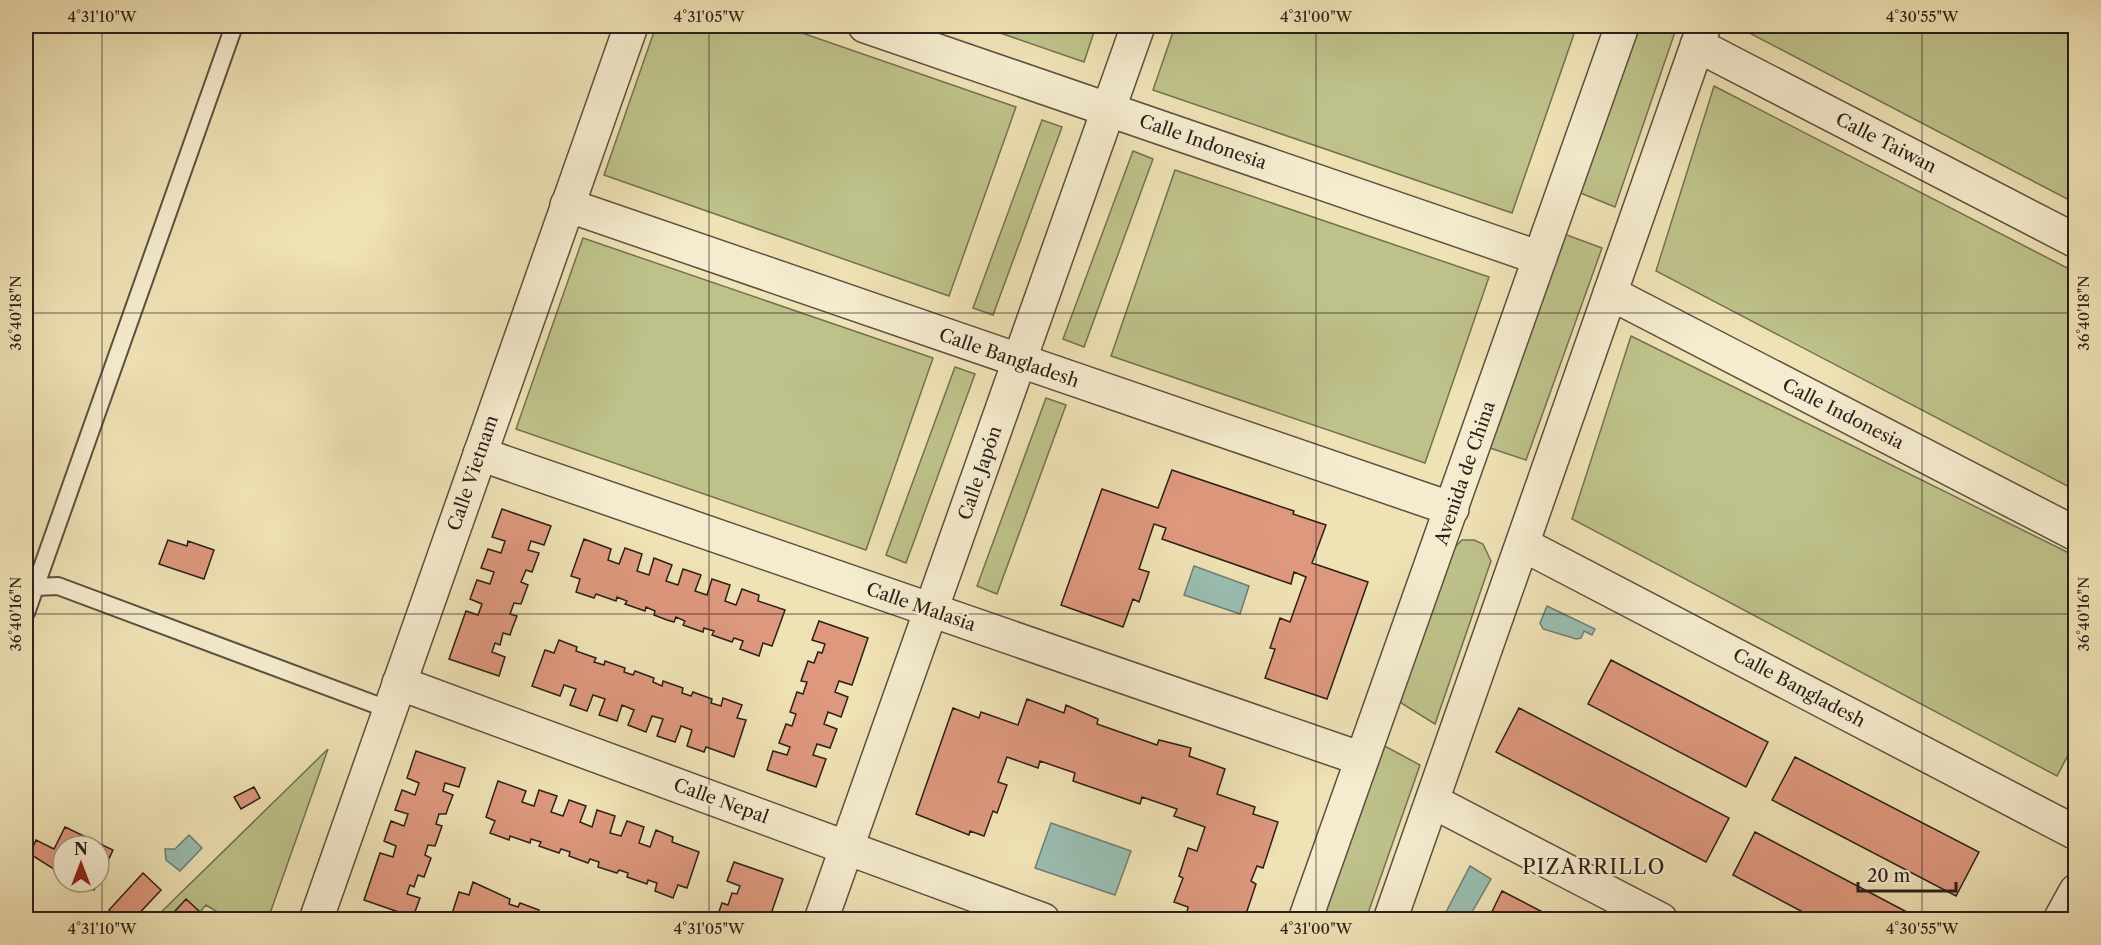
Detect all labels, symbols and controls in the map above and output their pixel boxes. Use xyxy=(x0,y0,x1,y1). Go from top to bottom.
text: 4°31'10"W xyxy=(68,7,137,26)
text: 4°31'05"W xyxy=(674,7,745,26)
text: 4°31'00"W xyxy=(1280,7,1353,26)
text: 4°30'55"W xyxy=(1886,7,1959,26)
street label: Calle Taiwan xyxy=(1832,108,1940,178)
street label: Calle Indonesia xyxy=(1136,110,1270,174)
text: 36°40'18"N xyxy=(6,275,25,351)
text: 36°40'18"N xyxy=(2074,275,2093,351)
street label: Calle Bangladesh xyxy=(936,324,1082,392)
street label: Calle Indonesia xyxy=(1779,374,1908,454)
street label: Avenida de China xyxy=(1430,398,1500,549)
street label: Calle Vietnam xyxy=(443,412,503,534)
street label: Calle Japón xyxy=(954,423,1006,523)
text: 36°40'16"N xyxy=(6,577,25,651)
text: 36°40'16"N xyxy=(2074,577,2093,651)
street label: Calle Malasia xyxy=(863,578,979,636)
street label: Calle Bangladesh xyxy=(1729,644,1869,732)
street label: Calle Nepal xyxy=(671,774,771,828)
north arrow xyxy=(51,834,111,894)
text: N xyxy=(74,839,88,859)
district label: PIZARRILLO xyxy=(1522,855,1666,879)
scale bar xyxy=(1858,855,1956,893)
text: 20 m xyxy=(1867,865,1911,887)
text: 4°31'10"W xyxy=(68,919,137,938)
text: 4°31'05"W xyxy=(674,919,745,938)
text: 4°31'00"W xyxy=(1280,919,1353,938)
text: 4°30'55"W xyxy=(1886,919,1959,938)

